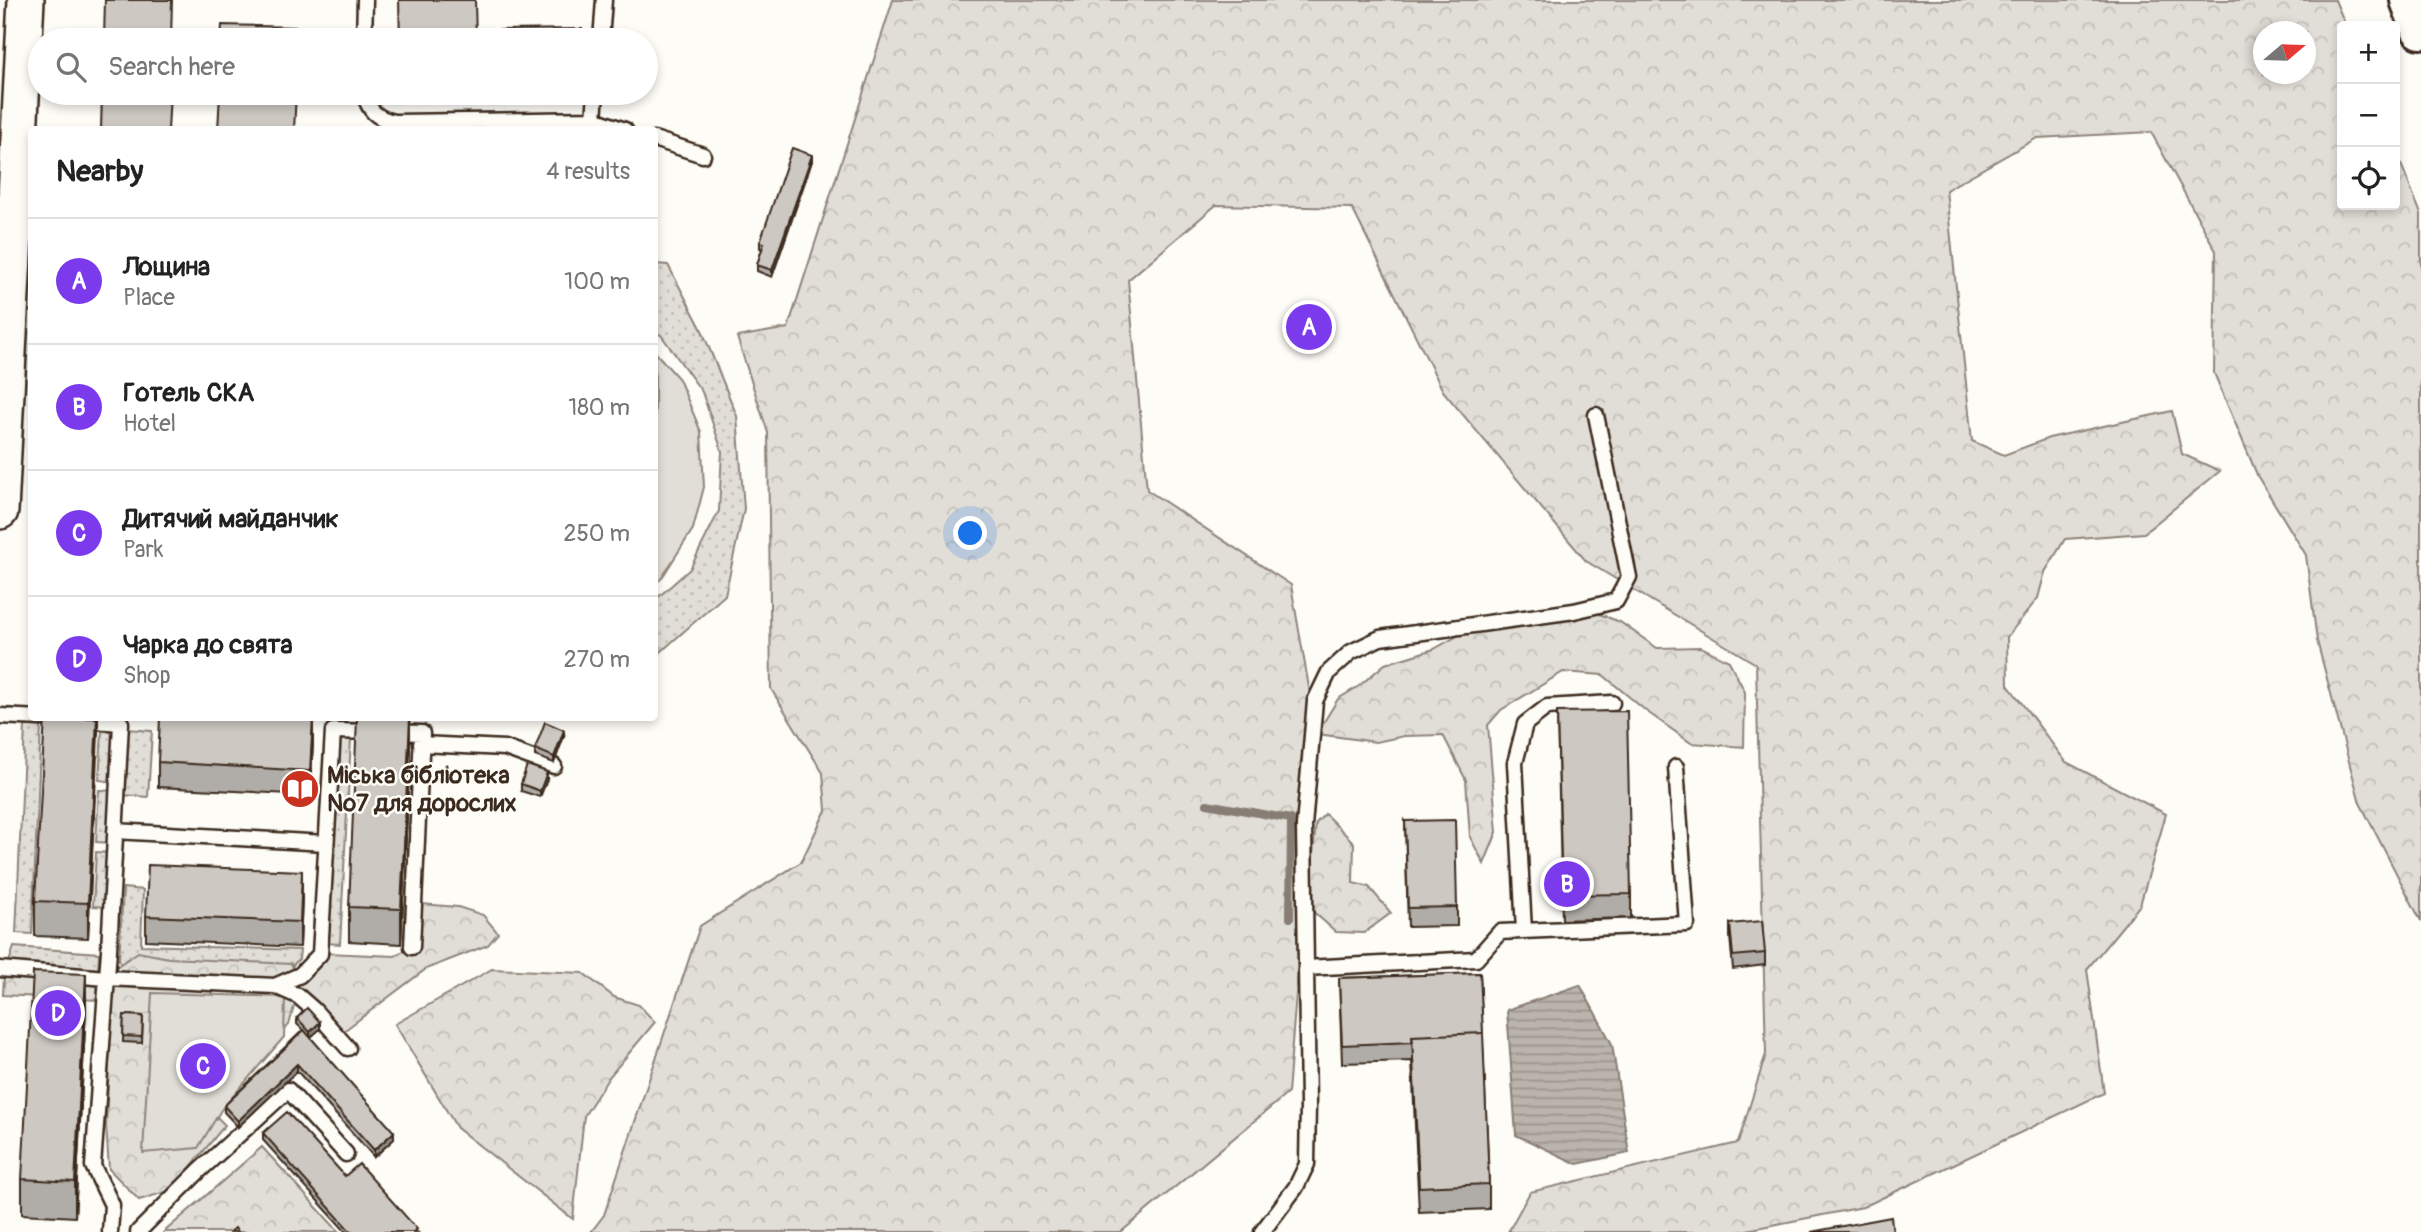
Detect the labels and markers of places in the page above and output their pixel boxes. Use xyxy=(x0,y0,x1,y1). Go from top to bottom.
pin: A xyxy=(1286,301,1332,353)
place label: Міська бібліотека №7 для дорослих xyxy=(327,761,517,818)
library icon: Міська бібліотека №7 для дорослих xyxy=(279,768,321,810)
pin: B xyxy=(1544,858,1590,910)
pin: D xyxy=(35,987,81,1039)
pin: C xyxy=(180,1040,226,1092)

